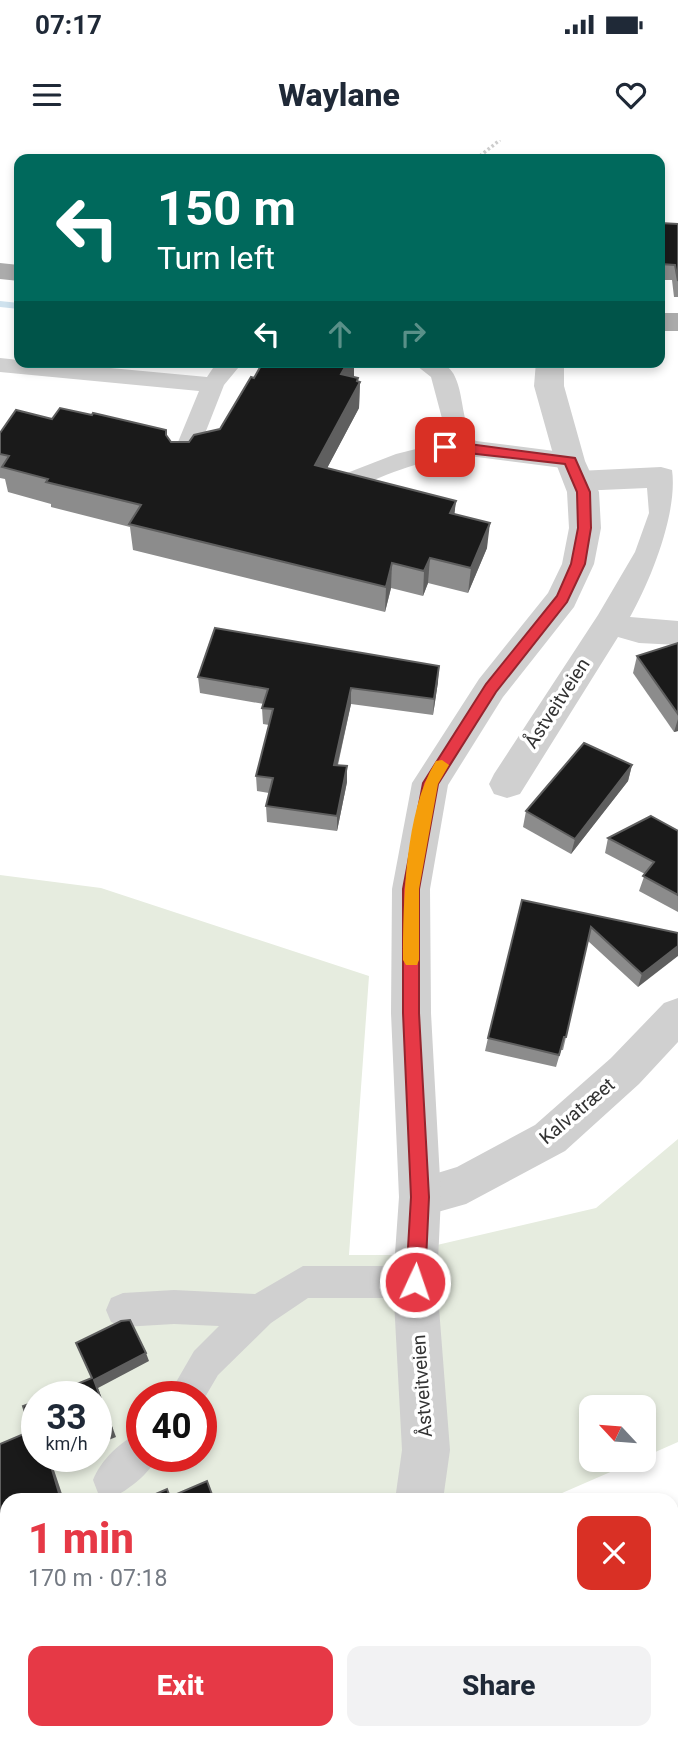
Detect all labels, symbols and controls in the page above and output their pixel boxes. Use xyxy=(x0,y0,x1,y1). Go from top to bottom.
text: 07:17 xyxy=(35,10,102,40)
icon: menu xyxy=(28,76,66,114)
text: Waylane xyxy=(278,76,400,114)
icon: heart xyxy=(612,76,650,114)
text: 150 m xyxy=(157,180,296,237)
icon: left xyxy=(42,182,133,273)
text: Turn left xyxy=(157,239,275,277)
icon: left xyxy=(248,315,286,353)
icon: ahead xyxy=(321,315,359,353)
icon: right xyxy=(394,315,432,353)
pin xyxy=(415,417,475,477)
icon: arrive xyxy=(426,428,464,466)
street label: Åstveitveien xyxy=(519,654,595,752)
street label: Kalvatræet xyxy=(535,1073,619,1149)
position arrow xyxy=(378,1245,452,1319)
street label: Åstveitveien xyxy=(407,1334,437,1438)
speed limit sign: 40 xyxy=(126,1381,217,1472)
north arrow xyxy=(579,1395,656,1472)
map controls xyxy=(579,1395,656,1472)
text: 33 xyxy=(46,1397,87,1438)
text: km/h xyxy=(45,1433,88,1454)
text: 1 min xyxy=(28,1514,134,1563)
button: close xyxy=(577,1516,651,1590)
text: 170 m · 07:18 xyxy=(28,1565,167,1592)
button: Exit xyxy=(28,1646,333,1726)
button: Share xyxy=(347,1646,651,1726)

